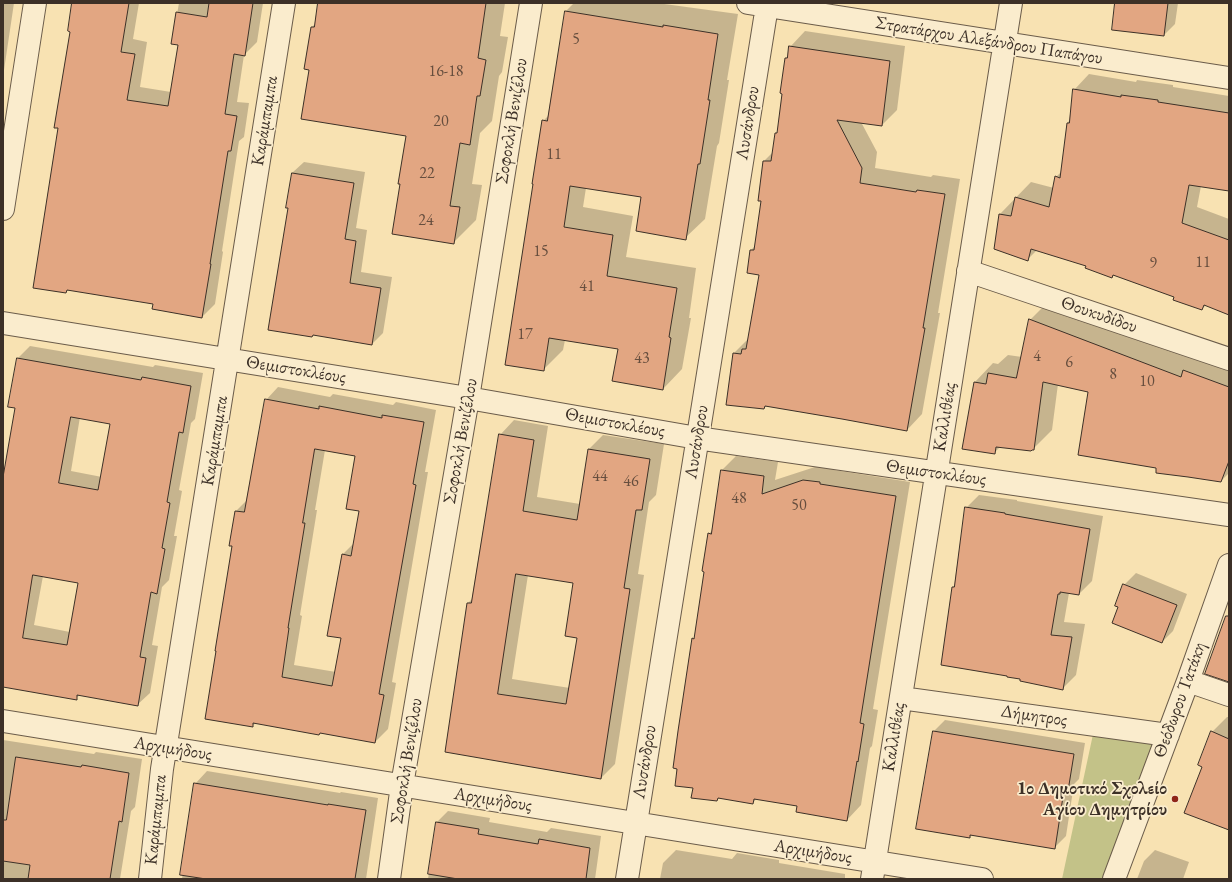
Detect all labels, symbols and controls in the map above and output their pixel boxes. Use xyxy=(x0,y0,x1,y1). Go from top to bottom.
street label: Στρατάρχου Αλεξάνδρου Παπάγου xyxy=(874,12,1104,70)
house number: 5 xyxy=(572,30,580,50)
street label: Σοφοκλή Βενιζέλου xyxy=(491,56,533,186)
house number: 16-18 xyxy=(428,62,464,82)
street label: Καράμπαμπα xyxy=(247,75,283,167)
street label: Λυσάνδρου xyxy=(732,85,764,161)
house number: 20 xyxy=(433,112,449,132)
house number: 11 xyxy=(546,145,562,165)
house number: 22 xyxy=(419,164,435,184)
house number: 24 xyxy=(418,211,434,231)
house number: 15 xyxy=(533,242,549,262)
house number: 11 xyxy=(1195,253,1211,273)
house number: 9 xyxy=(1149,254,1157,274)
house number: 41 xyxy=(579,277,595,297)
street label: Θουκυδίδου xyxy=(1058,292,1140,338)
house number: 17 xyxy=(517,325,533,345)
house number: 4 xyxy=(1033,347,1041,367)
house number: 43 xyxy=(634,349,650,369)
street label: Θεμιστοκλέους xyxy=(244,351,348,389)
house number: 6 xyxy=(1065,353,1073,373)
house number: 8 xyxy=(1109,365,1117,385)
house number: 10 xyxy=(1139,372,1155,392)
street label: Σοφοκλή Βενιζέλου xyxy=(439,376,483,506)
street label: Καλλιθέας xyxy=(929,381,961,453)
street label: Καράμπαμπα xyxy=(197,395,233,487)
street label: Θεμιστοκλέους xyxy=(563,404,667,442)
street label: Λυσάνδρου xyxy=(681,404,713,480)
street label: Θεμιστοκλέους xyxy=(884,455,988,491)
house number: 44 xyxy=(592,467,608,487)
house number: 46 xyxy=(623,472,639,492)
house number: 48 xyxy=(731,489,747,509)
house number: 50 xyxy=(791,496,807,516)
street label: Θεόδωρου Τατάκη xyxy=(1149,639,1211,761)
street label: Σοφοκλή Βενιζέλου xyxy=(386,696,428,826)
street label: Καλλιθέας xyxy=(878,701,910,773)
street label: Δήμητρος xyxy=(999,701,1069,731)
street label: Λυσάνδρου xyxy=(629,724,661,800)
street label: Αρχιμήδους xyxy=(132,732,214,766)
street label: Καράμπαμπα xyxy=(141,774,171,866)
place label: 1ο Δημοτικό Σχολείο Αγίου Δημητρίου xyxy=(1017,778,1167,820)
street label: Αρχιμήδους xyxy=(452,783,534,817)
marker: 1ο Δημοτικό Σχολείο Αγίου Δημητρίου xyxy=(1170,794,1180,804)
street label: Αρχιμήδους xyxy=(772,835,854,869)

